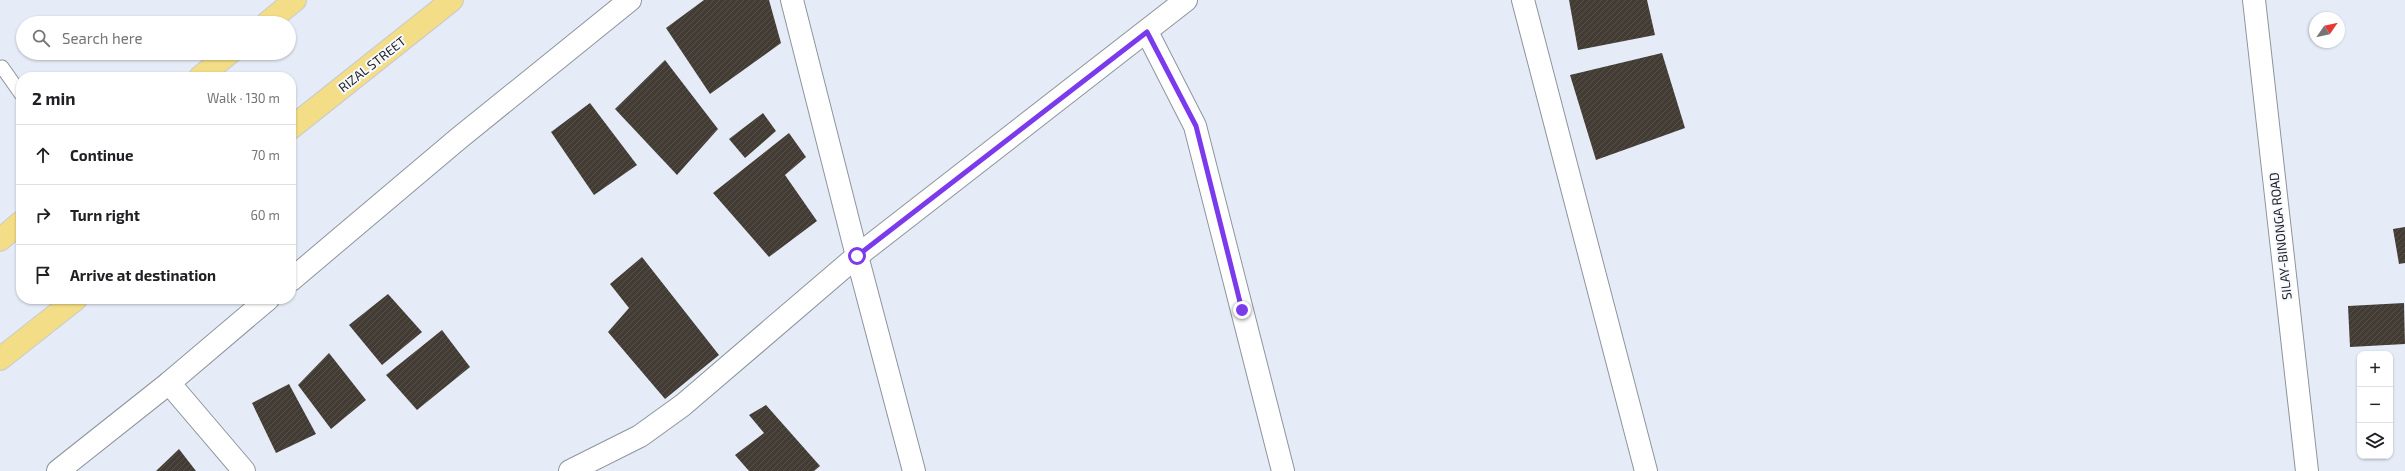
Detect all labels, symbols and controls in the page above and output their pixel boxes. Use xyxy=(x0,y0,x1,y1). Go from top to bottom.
north arrow xyxy=(2309,12,2345,48)
search box xyxy=(16,16,296,60)
icon: search xyxy=(30,27,52,49)
text: Search here xyxy=(62,29,143,47)
street label: RIZAL STREET xyxy=(335,32,409,95)
text: 2 min xyxy=(32,88,75,108)
text: Walk · 130 m xyxy=(207,90,280,106)
icon: ahead xyxy=(32,144,54,166)
text: Continue xyxy=(70,146,133,164)
text: 70 m xyxy=(251,147,280,163)
street label: SILAY-BINONGA ROAD xyxy=(2265,171,2295,301)
icon: right xyxy=(32,204,54,226)
text: Turn right xyxy=(70,206,140,224)
text: 60 m xyxy=(250,207,280,223)
route start xyxy=(848,247,866,265)
icon: arrive xyxy=(32,264,54,286)
text: Arrive at destination xyxy=(70,266,216,284)
route end xyxy=(1233,301,1251,319)
map controls xyxy=(2357,351,2393,459)
button: + xyxy=(2357,351,2393,387)
button: − xyxy=(2357,387,2393,423)
button: layers xyxy=(2357,423,2393,459)

